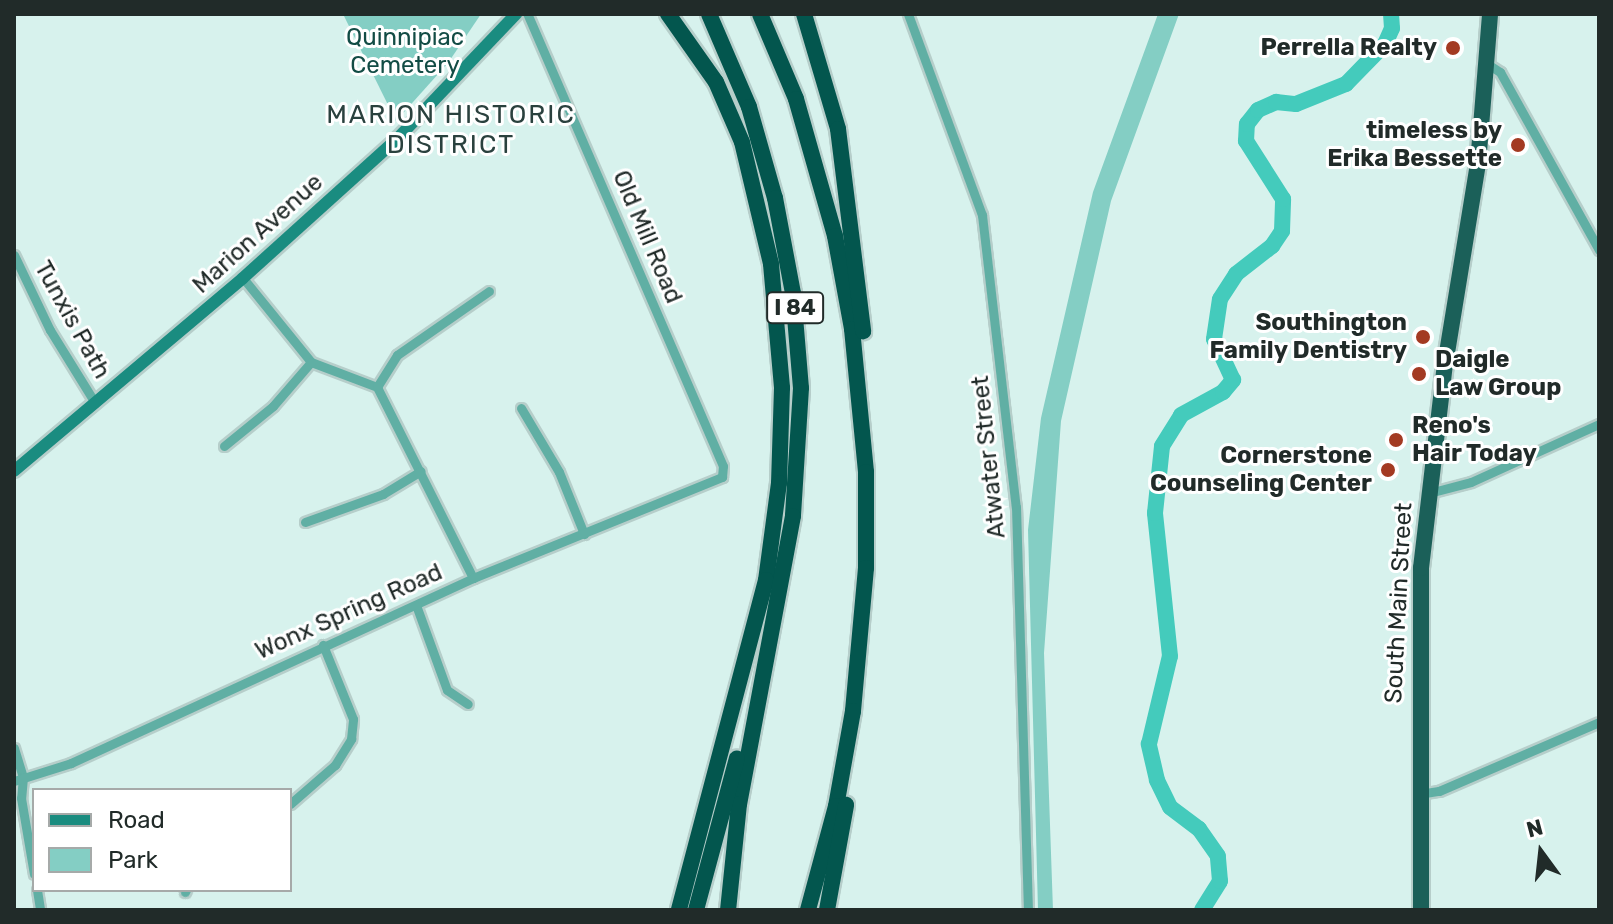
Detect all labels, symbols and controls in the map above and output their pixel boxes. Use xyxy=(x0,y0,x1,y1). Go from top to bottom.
park label: Quinnipiac Cemetery xyxy=(346,24,464,80)
place label: Perrella Realty xyxy=(1260,34,1437,62)
marker: Perrella Realty xyxy=(1444,39,1462,57)
district label: MARION HISTORIC DISTRICT xyxy=(326,99,576,160)
place label: timeless by Erika Bessette xyxy=(1327,117,1502,173)
marker: timeless by Erika Bessette xyxy=(1509,136,1527,154)
street label: Old Mill Road xyxy=(606,166,688,308)
street label: Marion Avenue xyxy=(187,168,329,300)
street label: Tunxis Path xyxy=(28,256,116,384)
road number: I 84 xyxy=(765,290,825,326)
place label: Southington Family Dentistry xyxy=(1209,309,1407,365)
marker: Southington Family Dentistry xyxy=(1414,328,1432,346)
place label: Daigle Law Group xyxy=(1435,346,1562,402)
marker: Daigle Law Group xyxy=(1410,365,1428,383)
street label: Atwater Street xyxy=(966,374,1012,540)
place label: Reno's Hair Today xyxy=(1412,412,1538,468)
marker: Reno's Hair Today xyxy=(1387,431,1405,449)
place label: Cornerstone Counseling Center xyxy=(1150,442,1372,498)
marker: Cornerstone Counseling Center xyxy=(1379,461,1397,479)
street label: South Main Street xyxy=(1379,502,1419,704)
street label: Wonx Spring Road xyxy=(251,558,447,666)
legend xyxy=(32,788,292,892)
text: Road xyxy=(108,806,165,834)
north arrow xyxy=(1501,812,1581,892)
text: N xyxy=(1524,813,1546,843)
text: Park xyxy=(108,846,158,874)

